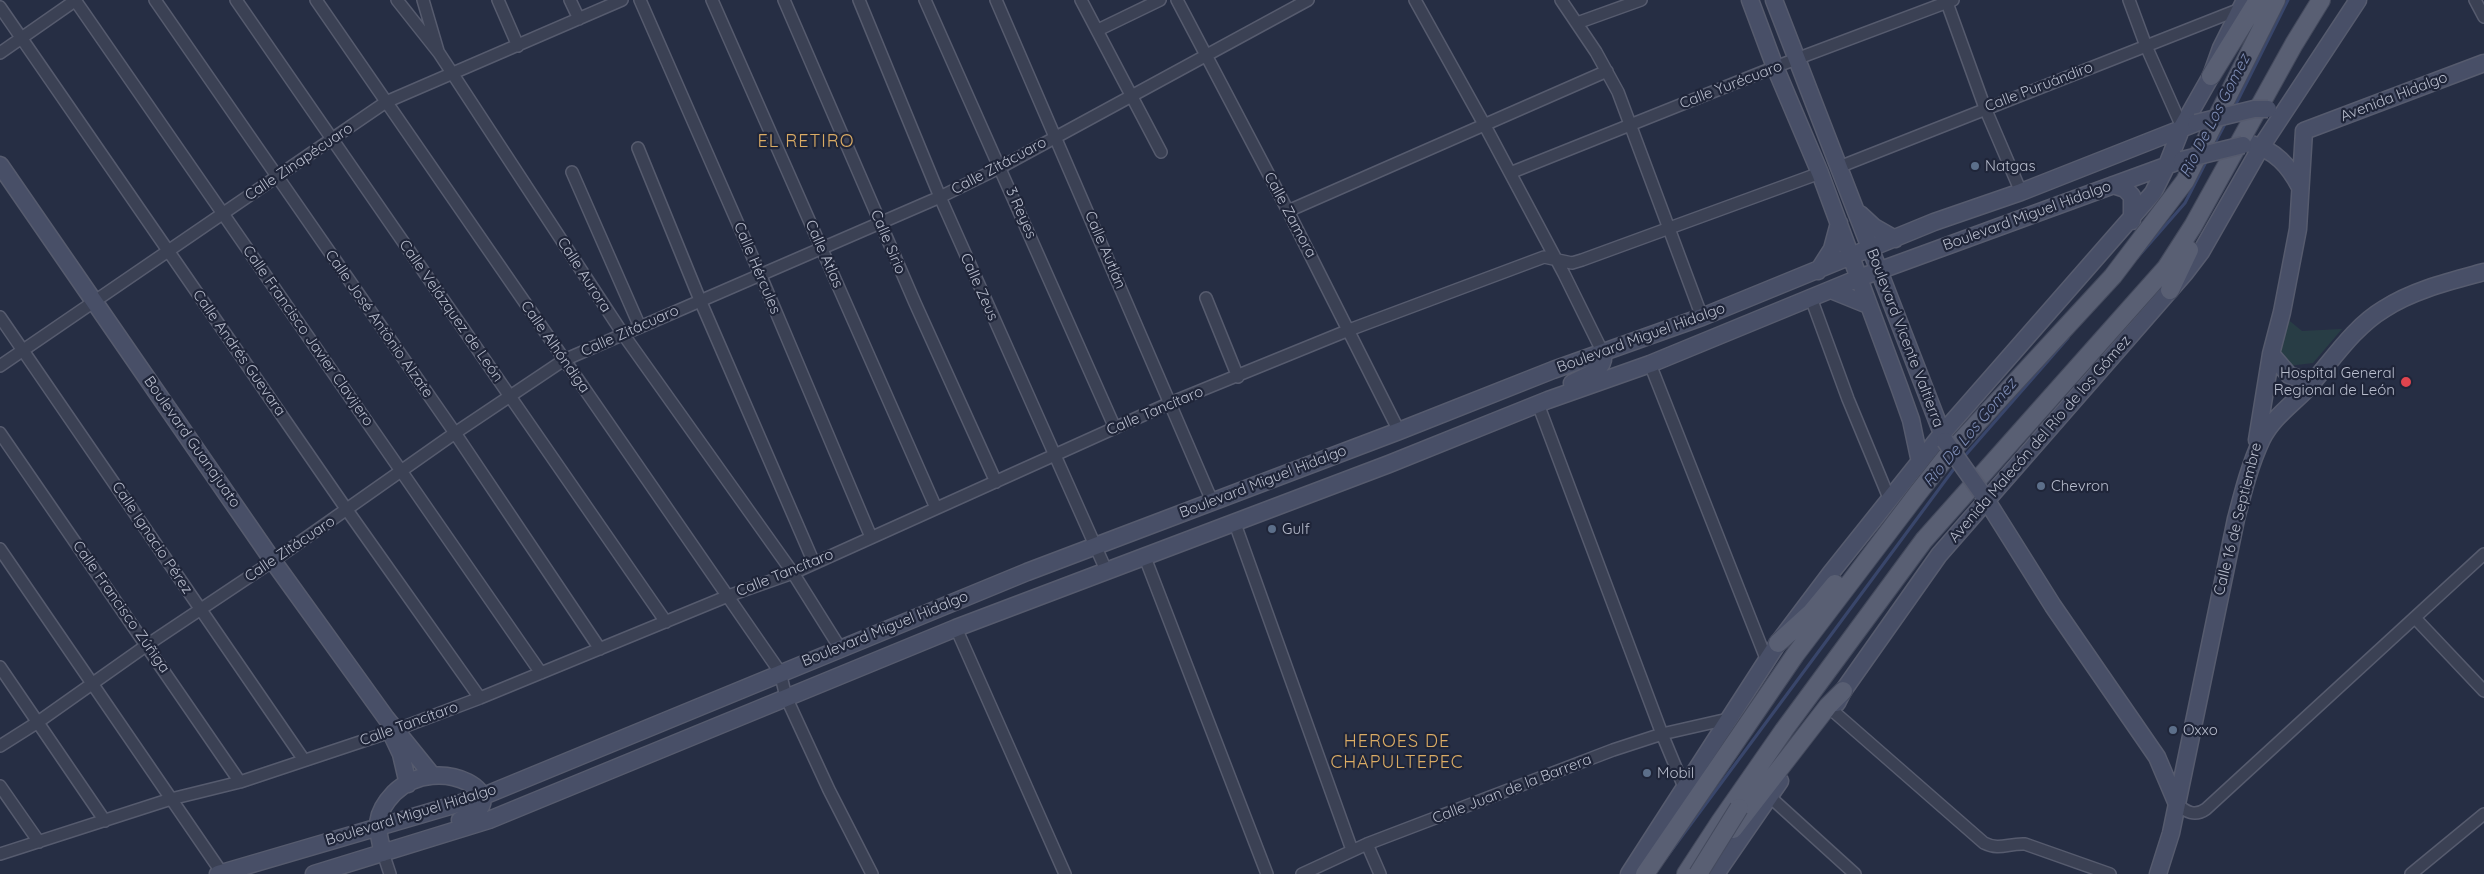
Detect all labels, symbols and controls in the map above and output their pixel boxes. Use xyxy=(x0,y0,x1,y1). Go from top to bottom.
water label: Rio De Los Gomez xyxy=(2176,51,2254,181)
street label: Calle Yurécuaro xyxy=(1677,57,1785,113)
street label: Calle Puruándiro xyxy=(1982,58,2096,116)
street label: Avenida Hidalgo xyxy=(2338,68,2450,126)
street label: Calle Zinapécuaro xyxy=(242,119,356,205)
district label: EL RETIRO xyxy=(756,131,856,153)
street label: Calle Zitácuaro xyxy=(948,133,1050,199)
place label: Natgas xyxy=(1985,157,2035,175)
marker: Natgas xyxy=(1969,160,1981,172)
street label: Calle Zamora xyxy=(1260,169,1320,261)
street label: Boulevard Miguel Hidalgo xyxy=(1940,177,2114,255)
street label: 3 Reyes xyxy=(1002,185,1040,241)
street label: Calle Sirio xyxy=(866,207,910,277)
street label: Calle Autlán xyxy=(1081,208,1129,292)
street label: Calle Atlas xyxy=(801,217,847,291)
street label: Calle Hércules xyxy=(730,219,784,317)
street label: Calle Aurora xyxy=(553,234,615,316)
street label: Calle Velázquez de León xyxy=(395,237,507,385)
street label: Calle Francisco Javier Clavijero xyxy=(239,242,377,430)
street label: Boulevard Vicente Valtierra xyxy=(1863,246,1947,430)
street label: Calle José Antônio Alzate xyxy=(321,247,437,401)
street label: Calle Zeus xyxy=(956,251,1002,323)
street label: Calle Andrés Guevara xyxy=(189,286,289,420)
street label: Calle Alhóndiga xyxy=(517,297,593,397)
street label: Boulevard Miguel Hidalgo xyxy=(1554,299,1728,377)
street label: Calle Zitácuaro xyxy=(578,301,682,361)
street label: Avenida Malecón del Río de los Gómez xyxy=(1945,332,2135,546)
place label: Hospital General Regional de León xyxy=(2274,364,2395,399)
street label: Boulevard Guanajuato xyxy=(140,373,244,511)
water label: Rio De Los Gomez xyxy=(1919,375,2021,491)
marker: Hospital General Regional de León xyxy=(2399,375,2413,389)
street label: Calle Tancítaro xyxy=(1104,383,1206,439)
street label: Calle 16 de Septiembre xyxy=(2210,441,2266,597)
street label: Boulevard Miguel Hidalgo xyxy=(1177,442,1349,522)
place label: Chevron xyxy=(2051,477,2109,495)
street label: Calle Ignacio Pérez xyxy=(108,478,196,598)
marker: Chevron xyxy=(2035,480,2047,492)
street label: Calle Zitácuaro xyxy=(241,512,339,586)
place label: Gulf xyxy=(1282,520,1310,538)
marker: Gulf xyxy=(1266,523,1278,535)
street label: Calle Francisco Zúñiga xyxy=(69,537,173,677)
street label: Calle Tancítaro xyxy=(734,545,836,601)
street label: Boulevard Miguel Hidalgo xyxy=(799,587,971,671)
street label: Calle Tancítaro xyxy=(357,698,461,750)
place label: Oxxo xyxy=(2183,721,2218,739)
marker: Oxxo xyxy=(2167,724,2179,736)
district label: HEROES DE CHAPULTEPEC xyxy=(1329,731,1465,774)
street label: Calle Juan de la Barrera xyxy=(1430,750,1594,828)
place label: Mobil xyxy=(1657,764,1694,782)
marker: Mobil xyxy=(1641,767,1653,779)
street label: Boulevard Miguel Hidalgo xyxy=(323,780,499,850)

